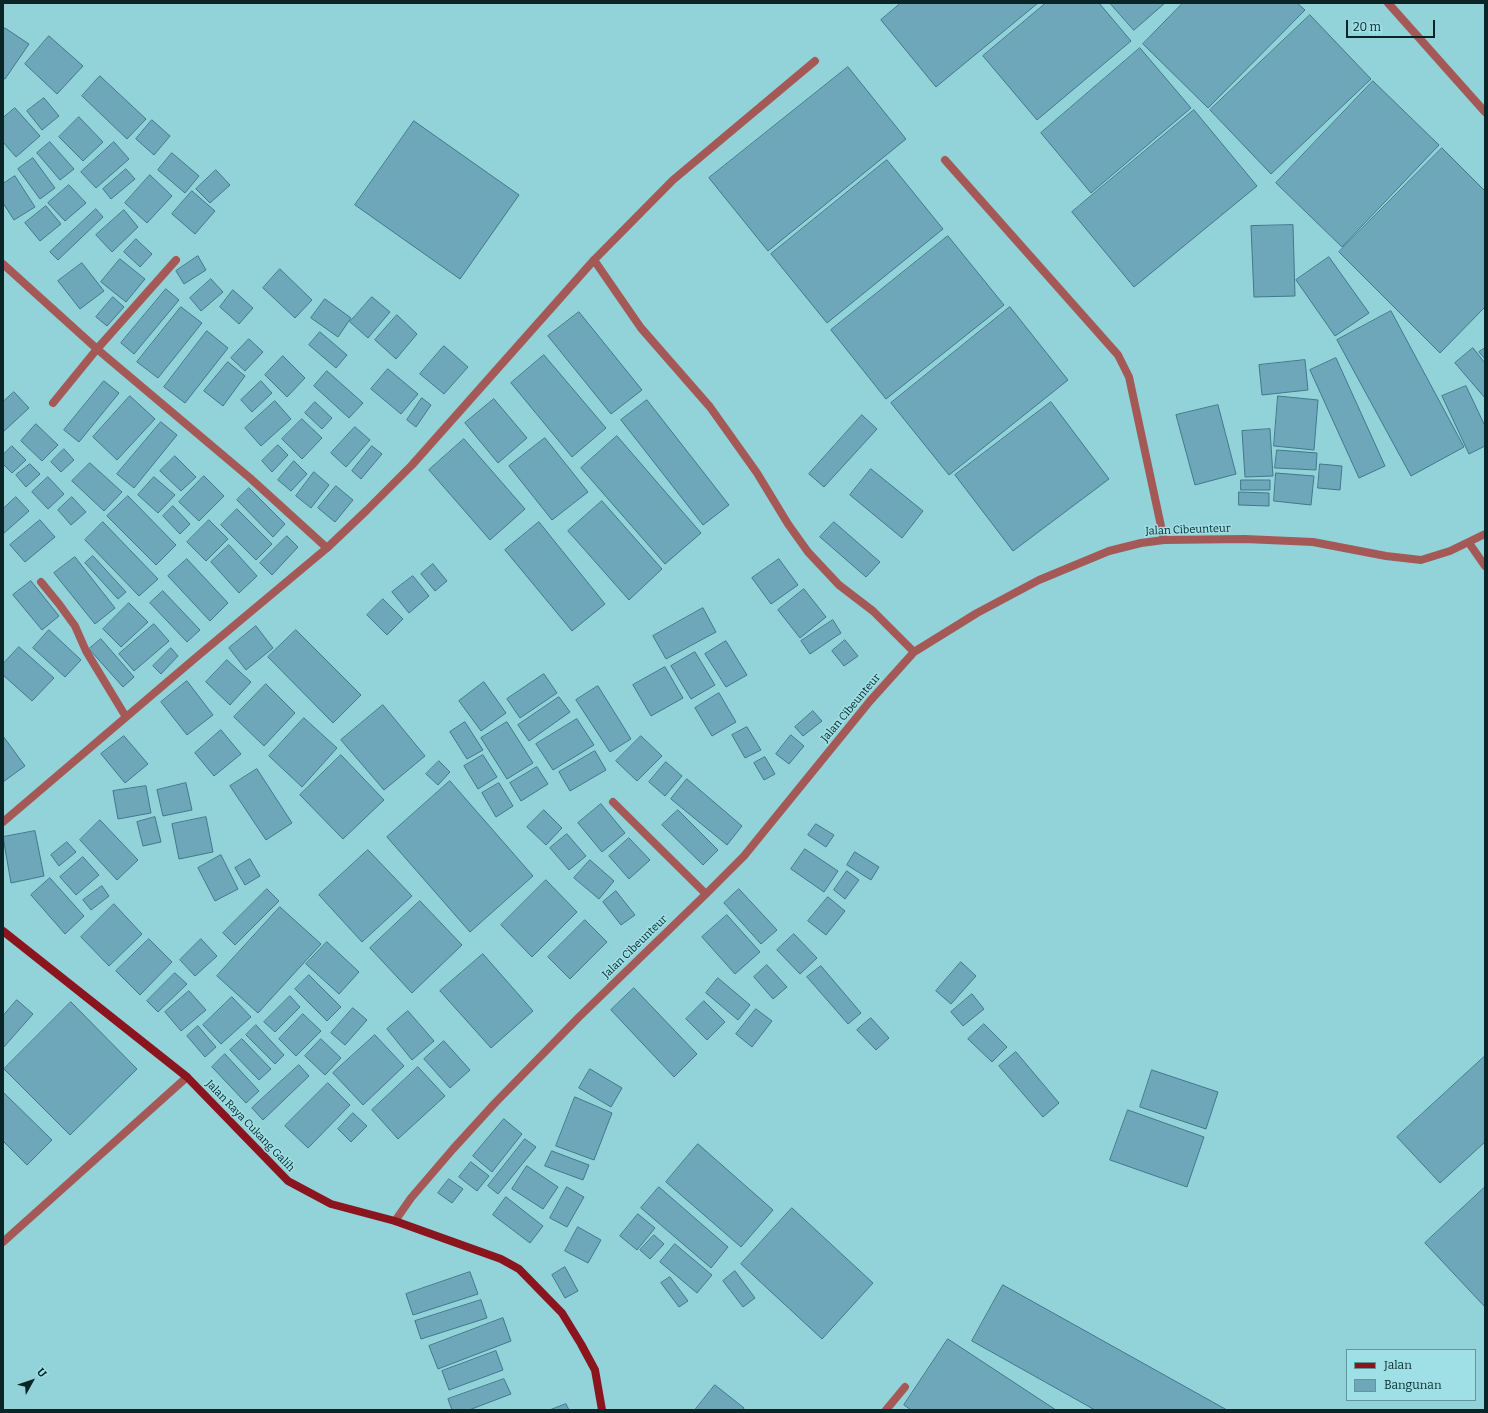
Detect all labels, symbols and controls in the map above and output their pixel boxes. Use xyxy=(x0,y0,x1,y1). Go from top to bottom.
scale bar xyxy=(1348,12,1437,38)
text: 20 m xyxy=(1353,20,1381,34)
street label: Jalan Cibeunteur xyxy=(1145,522,1231,538)
street label: Jalan Cibeunteur xyxy=(819,671,883,745)
street label: Jalan Cibeunteur xyxy=(600,913,670,981)
street label: Jalan Raya Cukang Galih xyxy=(203,1077,297,1175)
legend xyxy=(1346,1349,1476,1401)
text: Jalan xyxy=(1384,1358,1412,1372)
north arrow xyxy=(12,1361,52,1401)
text: U xyxy=(34,1366,49,1380)
text: Bangunan xyxy=(1384,1378,1442,1392)

